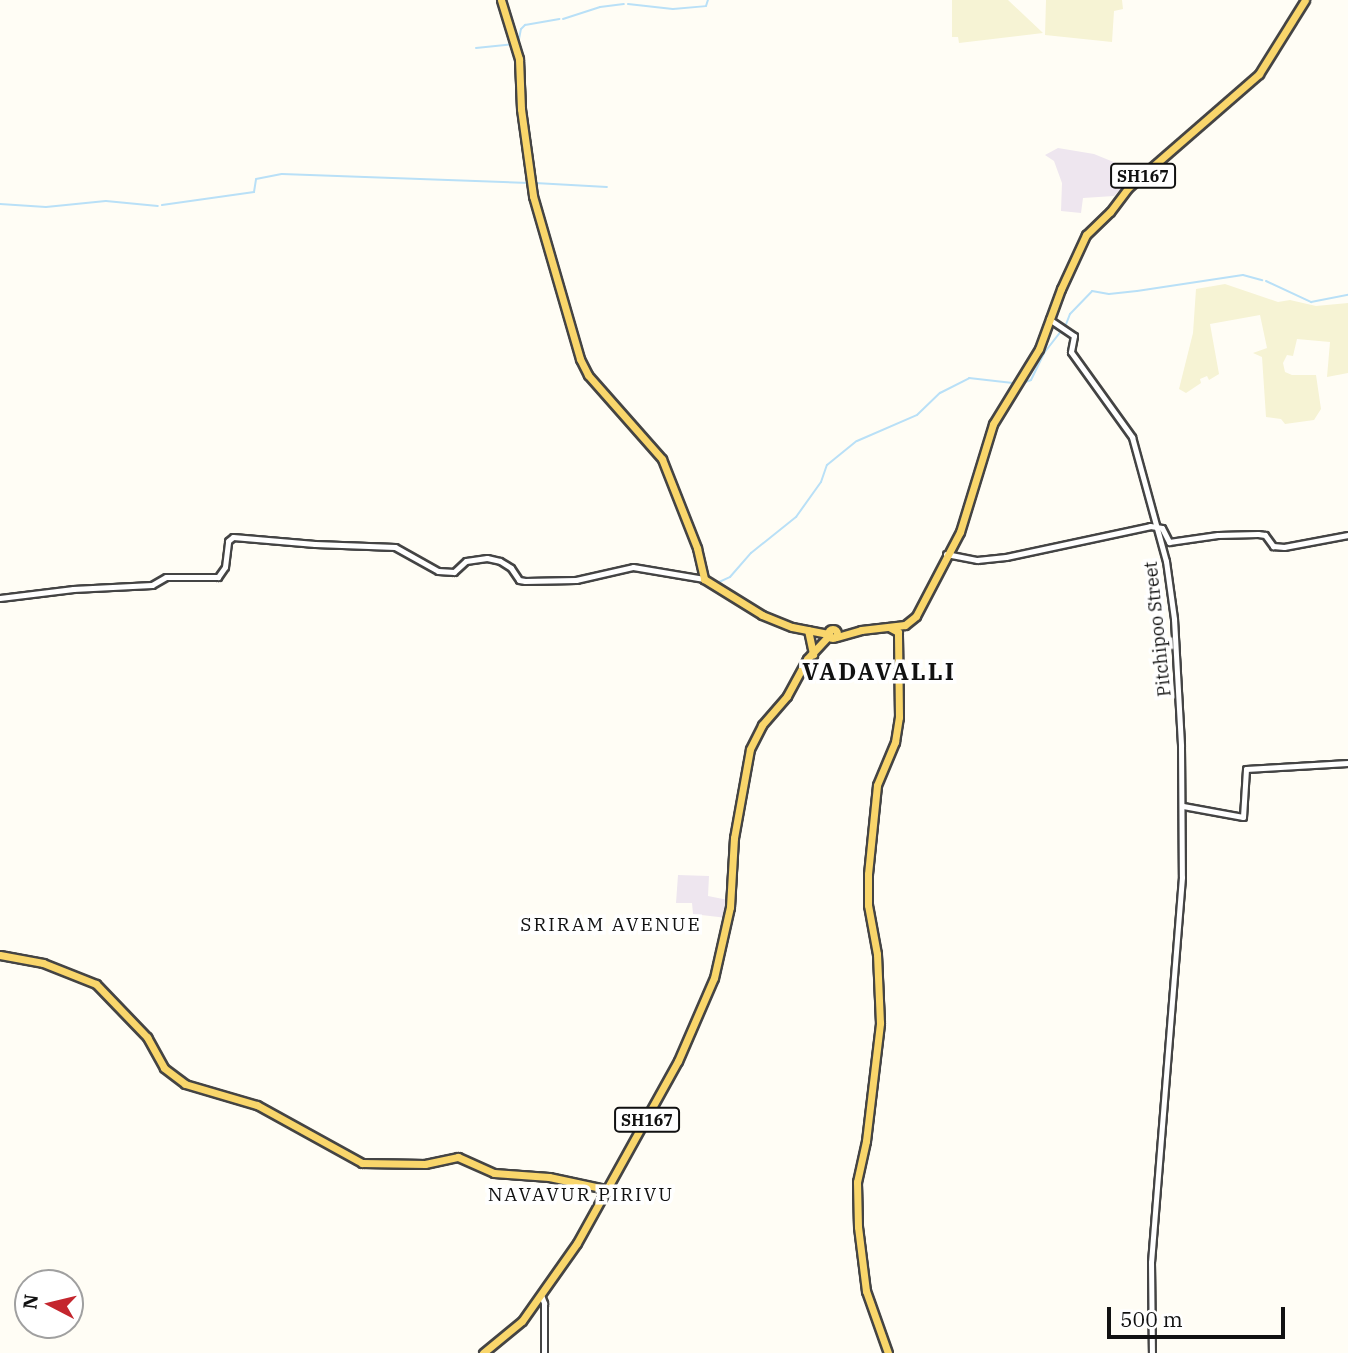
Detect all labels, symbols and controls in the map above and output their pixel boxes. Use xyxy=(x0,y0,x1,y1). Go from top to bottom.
road number: SH167 xyxy=(1110,164,1176,188)
street label: Pitchipoo Street xyxy=(1140,560,1176,698)
district label: VADAVALLI xyxy=(803,658,955,686)
district label: SRIRAM AVENUE xyxy=(522,914,700,936)
road number: SH167 xyxy=(614,1108,680,1132)
district label: NAVAVUR PIRIVU xyxy=(489,1184,673,1206)
north arrow xyxy=(14,1269,84,1339)
text: N xyxy=(17,1293,43,1311)
scale bar xyxy=(1110,1294,1288,1338)
text: 500 m xyxy=(1120,1305,1183,1333)

